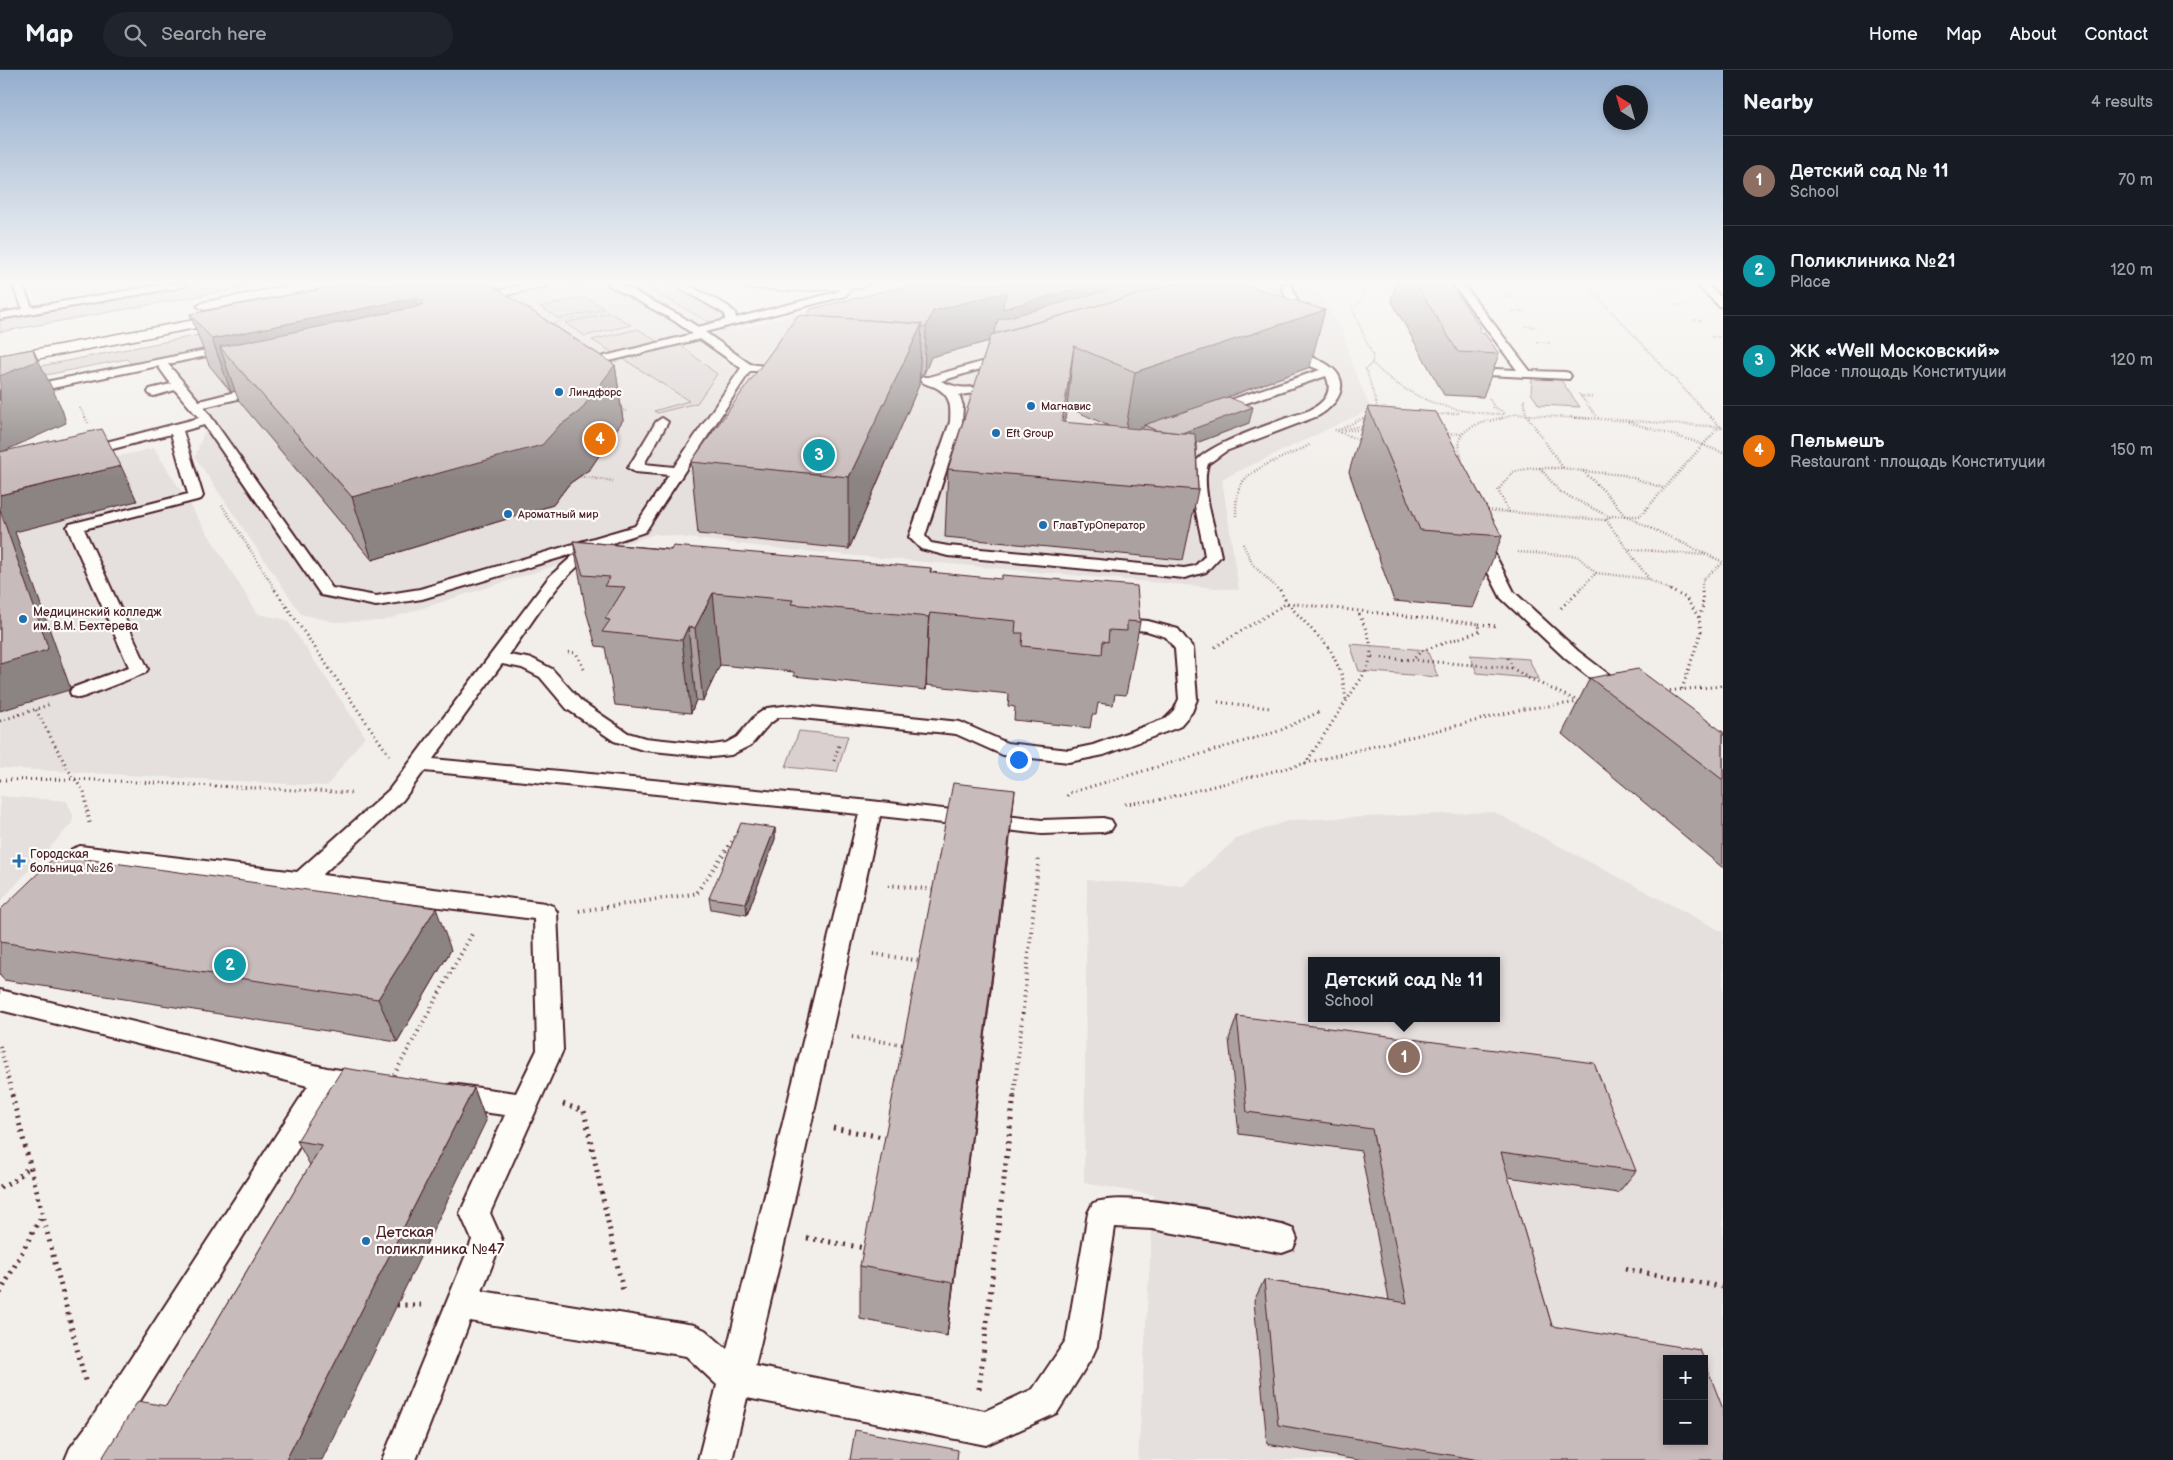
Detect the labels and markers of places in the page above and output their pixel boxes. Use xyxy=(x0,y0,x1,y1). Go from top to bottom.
marker: Линдфорс xyxy=(553,386,565,398)
place label: Линдфорс xyxy=(568,386,622,399)
marker: Магнавис xyxy=(1025,400,1037,412)
place label: Магнавис xyxy=(1041,400,1092,413)
pin: 4 xyxy=(584,420,616,458)
marker: Eft Group xyxy=(990,427,1002,439)
place label: Eft Group xyxy=(1006,427,1054,440)
pin: 3 xyxy=(803,436,835,474)
marker: Ароматный мир xyxy=(502,508,514,520)
place label: Ароматный мир xyxy=(517,508,599,521)
marker: ГлавТурОператор xyxy=(1037,519,1049,531)
place label: ГлавТурОператор xyxy=(1053,519,1146,532)
place label: Медицинский колледж им. В.М. Бехтерева xyxy=(33,605,162,634)
marker: Медицинский колледж им. В.М. Бехтерева xyxy=(17,613,29,625)
place label: Городская больница №26 xyxy=(30,847,114,876)
marker: Городская больница №26 xyxy=(12,854,26,868)
pin: 2 xyxy=(214,946,246,984)
pin: 1 xyxy=(1388,1038,1420,1076)
place label: Детская поликлиника №47 xyxy=(376,1223,505,1259)
marker: Детская поликлиника №47 xyxy=(360,1235,372,1247)

